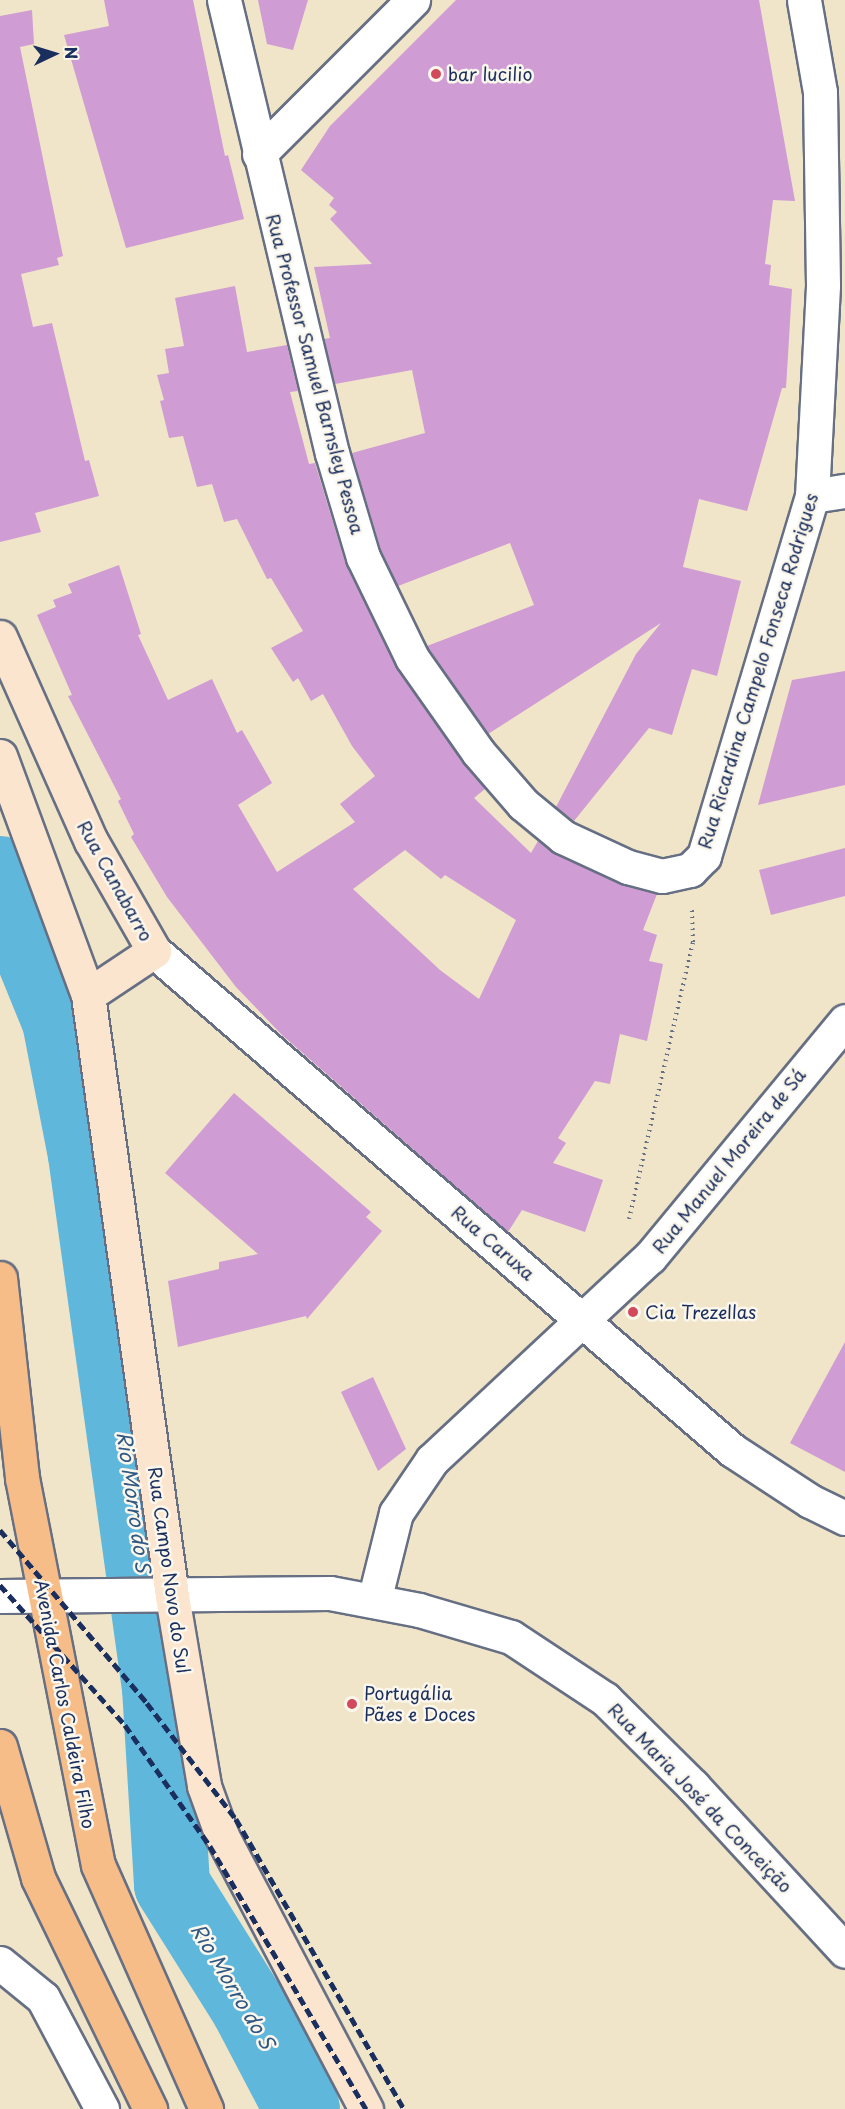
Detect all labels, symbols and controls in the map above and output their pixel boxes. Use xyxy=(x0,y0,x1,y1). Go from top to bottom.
north arrow xyxy=(24,24,84,84)
text: N xyxy=(60,46,84,60)
place label: bar lucilio xyxy=(448,63,533,85)
marker: bar lucilio xyxy=(429,67,443,81)
street label: Rua Professor Samuel Barnsley Pessoa xyxy=(261,209,369,539)
street label: Rua Ricardina Campelo Fonseca Rodrigues xyxy=(694,491,822,851)
street label: Rua Canabarro xyxy=(73,817,157,945)
street label: Rua Manuel Moreira de Sá xyxy=(647,1064,811,1258)
street label: Rua Caruxa xyxy=(447,1201,539,1285)
place label: Cia Trezellas xyxy=(645,1301,755,1323)
marker: Cia Trezellas xyxy=(626,1305,640,1319)
water label: Rio Morro do S xyxy=(112,1429,156,1575)
street label: Rua Campo Novo do Sul xyxy=(144,1465,194,1675)
street label: Avenida Carlos Caldeira Filho xyxy=(30,1577,100,1831)
place label: Portugália Pães e Doces xyxy=(364,1683,477,1726)
marker: Portugália Pães e Doces xyxy=(345,1697,359,1711)
street label: Rua Maria José da Conceição xyxy=(603,1698,797,1898)
water label: Rio Morro do S xyxy=(186,1918,280,2054)

